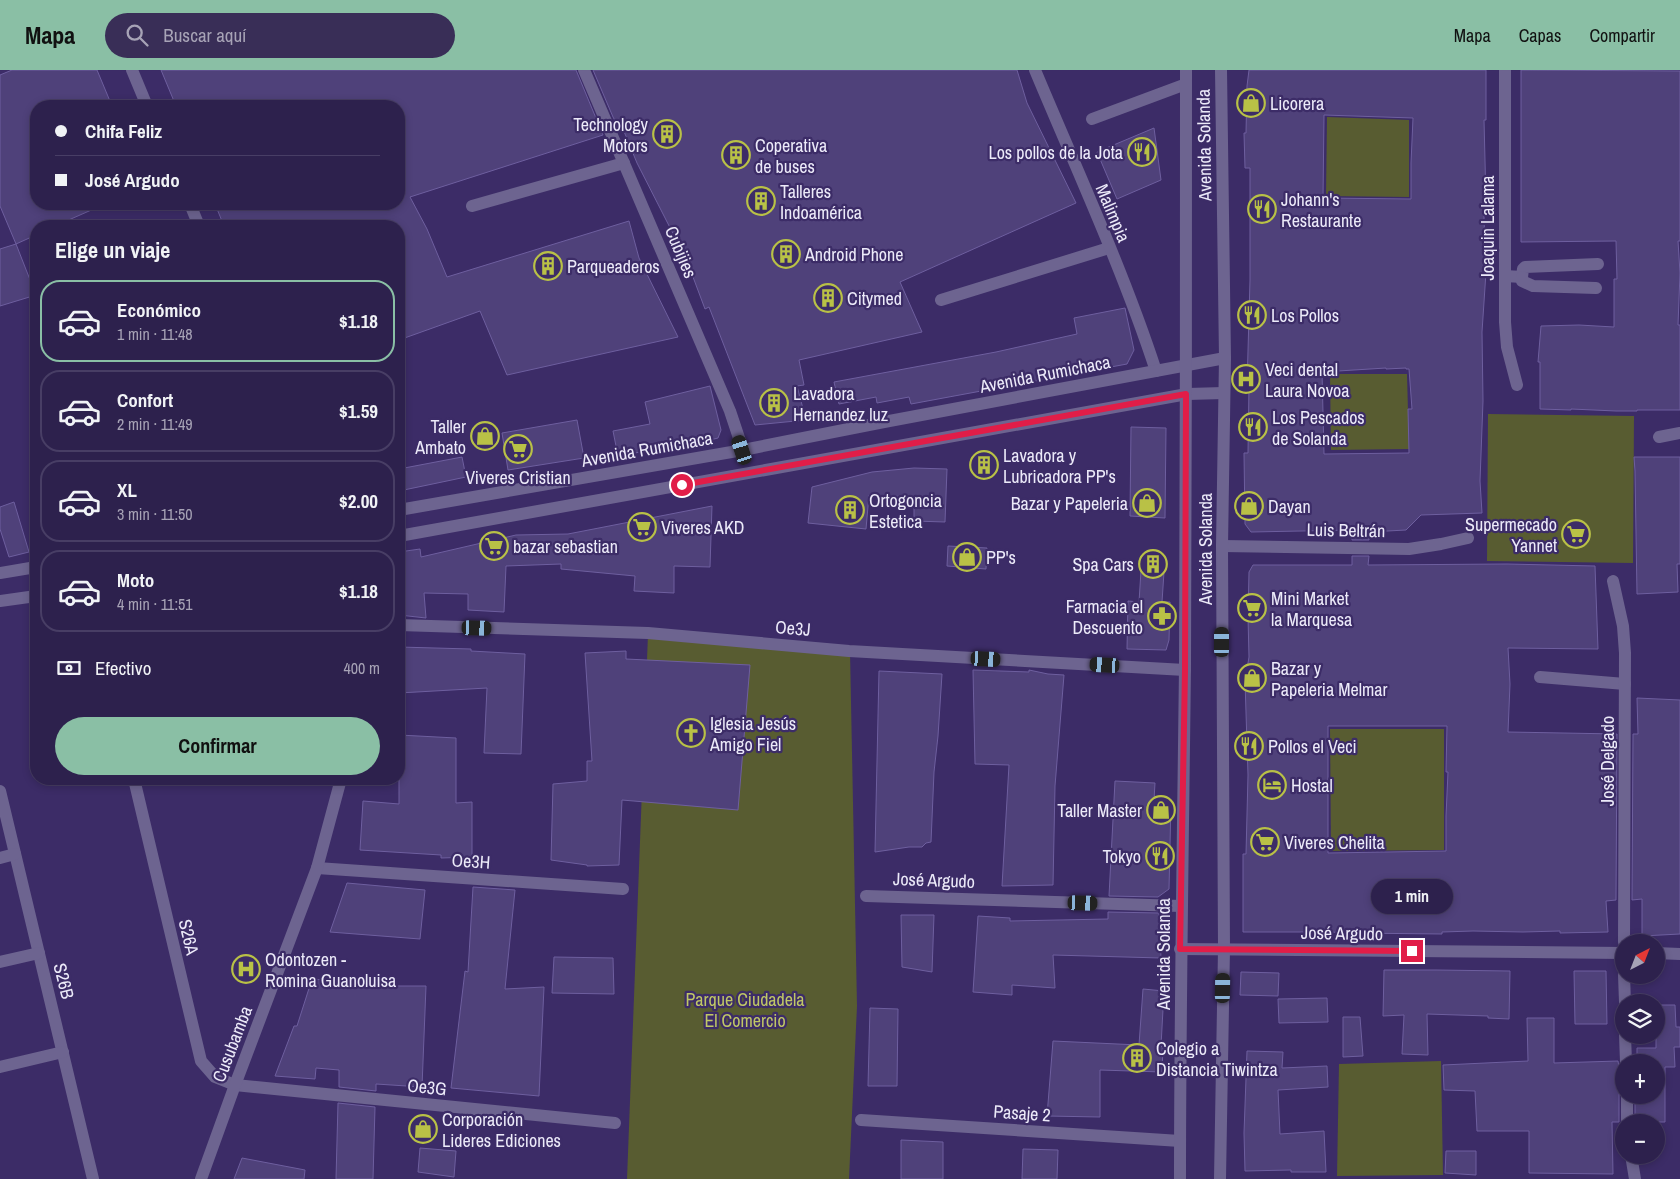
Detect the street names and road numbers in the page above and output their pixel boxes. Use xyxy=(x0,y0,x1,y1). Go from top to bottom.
street label: Avenida Solanda xyxy=(1191,89,1217,202)
street label: Joaquin Lalama xyxy=(1475,175,1500,281)
street label: Malimpia xyxy=(1090,180,1136,246)
street label: Cubijies xyxy=(659,222,703,282)
street label: Avenida Rumichaca xyxy=(977,349,1113,399)
street label: Avenida Rumichaca xyxy=(579,425,714,473)
street label: Avenida Solanda xyxy=(1193,493,1218,606)
street label: Luis Beltrán xyxy=(1306,517,1386,543)
street label: Oe3J xyxy=(774,614,812,642)
street label: José Delgado xyxy=(1595,716,1620,806)
street label: Oe3H xyxy=(451,847,491,875)
street label: José Argudo xyxy=(893,866,975,894)
street label: Avenida Solanda xyxy=(1151,898,1176,1011)
street label: S26A xyxy=(173,917,205,958)
street label: José Argudo xyxy=(1301,920,1383,946)
street label: S26B xyxy=(48,960,81,1002)
street label: Cusubamba xyxy=(206,1002,258,1086)
street label: Oe3G xyxy=(406,1073,448,1101)
street label: Pasaje 2 xyxy=(992,1099,1052,1127)

